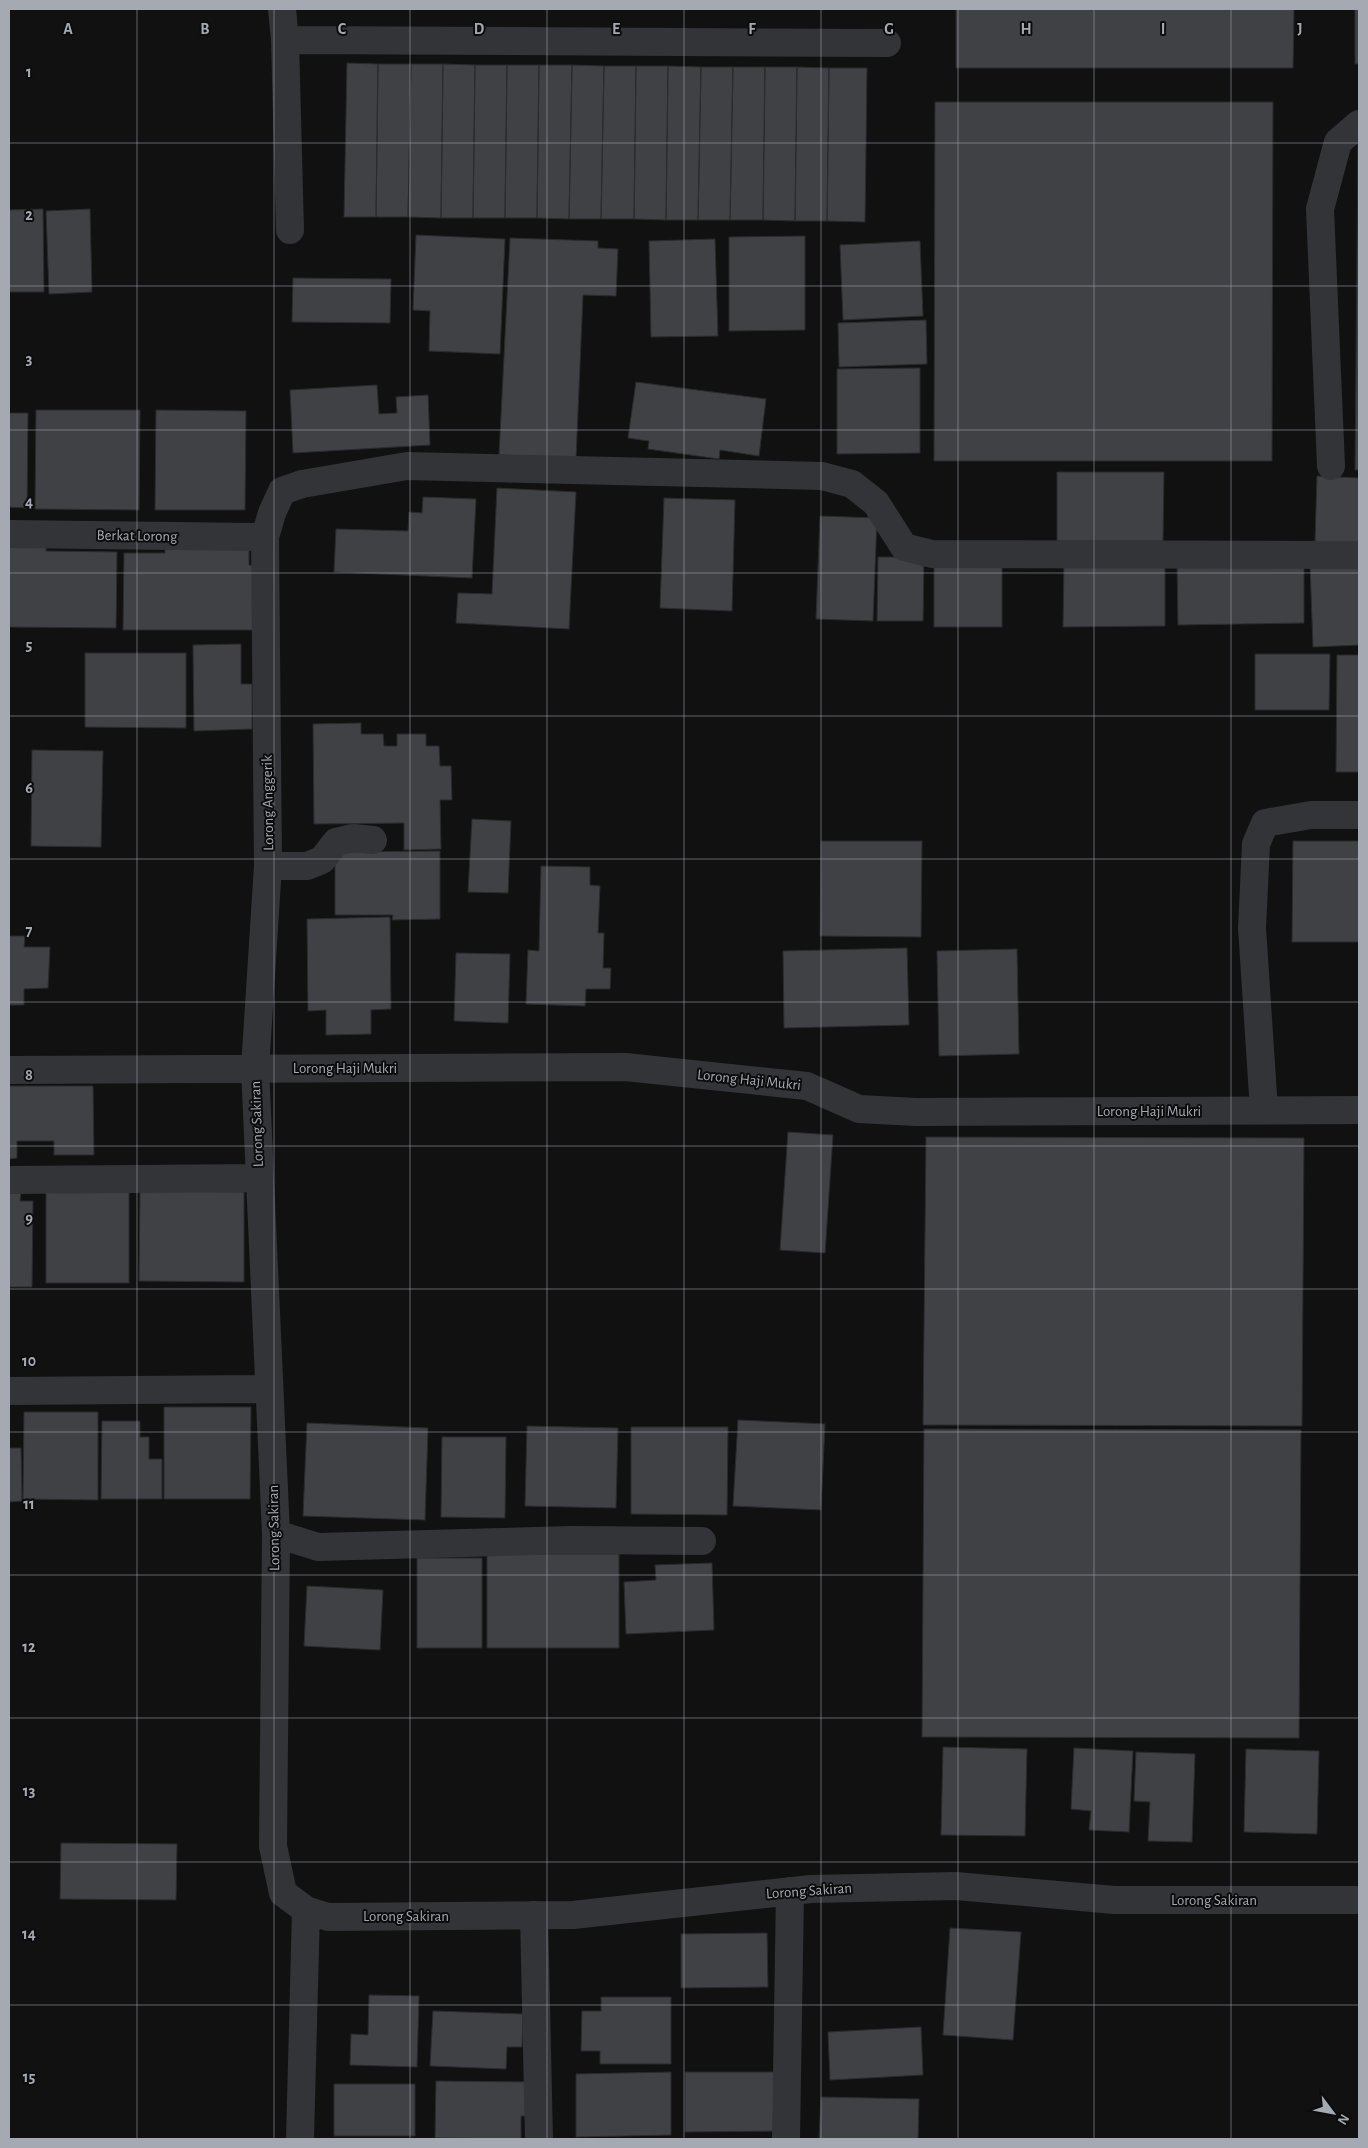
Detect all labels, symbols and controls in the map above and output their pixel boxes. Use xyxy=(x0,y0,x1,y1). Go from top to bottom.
text: A xyxy=(63,21,73,37)
text: B xyxy=(200,21,210,37)
text: C xyxy=(338,21,347,37)
text: D xyxy=(474,21,485,37)
text: E xyxy=(612,21,620,37)
text: F xyxy=(748,21,756,37)
text: G xyxy=(884,21,894,37)
text: H xyxy=(1020,21,1032,37)
text: I xyxy=(1161,21,1165,37)
text: J xyxy=(1297,21,1303,37)
text: 1 xyxy=(26,64,32,80)
text: 2 xyxy=(25,207,33,223)
text: 3 xyxy=(26,351,33,367)
text: 4 xyxy=(25,494,33,510)
street label: Berkat Lorong xyxy=(97,528,178,544)
text: 5 xyxy=(26,637,33,653)
street label: Lorong Anggerik xyxy=(260,755,276,851)
text: 6 xyxy=(25,780,33,796)
text: 7 xyxy=(26,923,33,939)
street label: Lorong Haji Mukri xyxy=(293,1061,397,1076)
text: 8 xyxy=(25,1067,33,1083)
street label: Lorong Haji Mukri xyxy=(696,1067,802,1093)
street label: Lorong Sakiran xyxy=(248,1081,266,1167)
street label: Lorong Haji Mukri xyxy=(1097,1104,1201,1119)
text: 9 xyxy=(25,1210,33,1226)
text: 10 xyxy=(22,1353,36,1369)
street label: Lorong Sakiran xyxy=(266,1485,282,1571)
text: 11 xyxy=(23,1496,35,1512)
text: 12 xyxy=(22,1639,36,1655)
text: 13 xyxy=(23,1783,35,1799)
street label: Lorong Sakiran xyxy=(765,1881,853,1901)
street label: Lorong Sakiran xyxy=(1171,1893,1257,1908)
street label: Lorong Sakiran xyxy=(363,1909,449,1924)
text: 14 xyxy=(22,1926,36,1942)
text: 15 xyxy=(23,2069,35,2085)
north arrow xyxy=(1308,2088,1358,2138)
text: N xyxy=(1335,2112,1352,2127)

